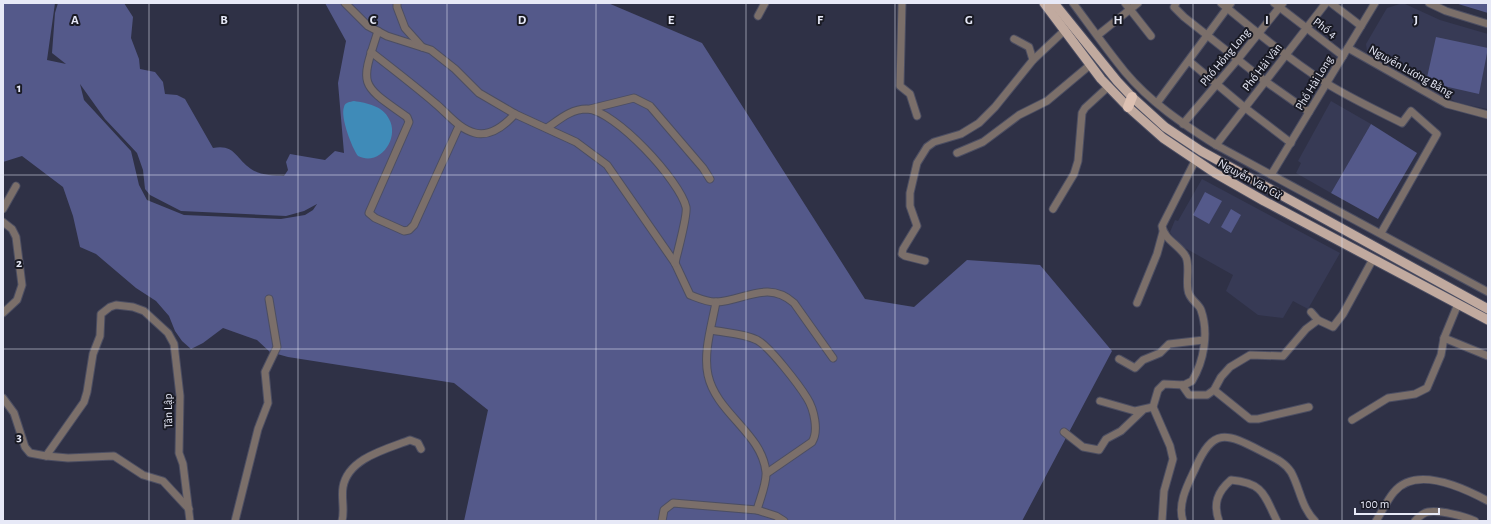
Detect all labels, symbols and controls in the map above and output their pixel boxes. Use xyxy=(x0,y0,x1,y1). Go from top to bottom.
text: A xyxy=(71,14,79,27)
text: B xyxy=(220,14,228,27)
text: C xyxy=(370,14,377,27)
text: D xyxy=(518,14,527,27)
text: E xyxy=(668,14,675,27)
text: F xyxy=(817,14,824,27)
text: G xyxy=(965,14,973,27)
text: H xyxy=(1113,14,1123,27)
text: I xyxy=(1265,14,1269,27)
text: J xyxy=(1414,14,1418,27)
street label: Phố 4 xyxy=(1311,15,1339,41)
street label: Phố Hồng Long xyxy=(1198,26,1252,88)
street label: Phố Hải Vân xyxy=(1240,41,1284,93)
street label: Nguyễn Lương Bằng xyxy=(1367,42,1456,100)
street label: Phố Hải Long xyxy=(1293,53,1335,112)
text: 1 xyxy=(17,82,21,95)
street label: Nguyễn Văn Cừ xyxy=(1216,156,1285,203)
text: 2 xyxy=(16,257,22,270)
street label: Tân Lập xyxy=(162,393,174,429)
text: 3 xyxy=(16,431,22,444)
scale bar xyxy=(1355,490,1439,516)
text: 100 m xyxy=(1361,498,1389,510)

